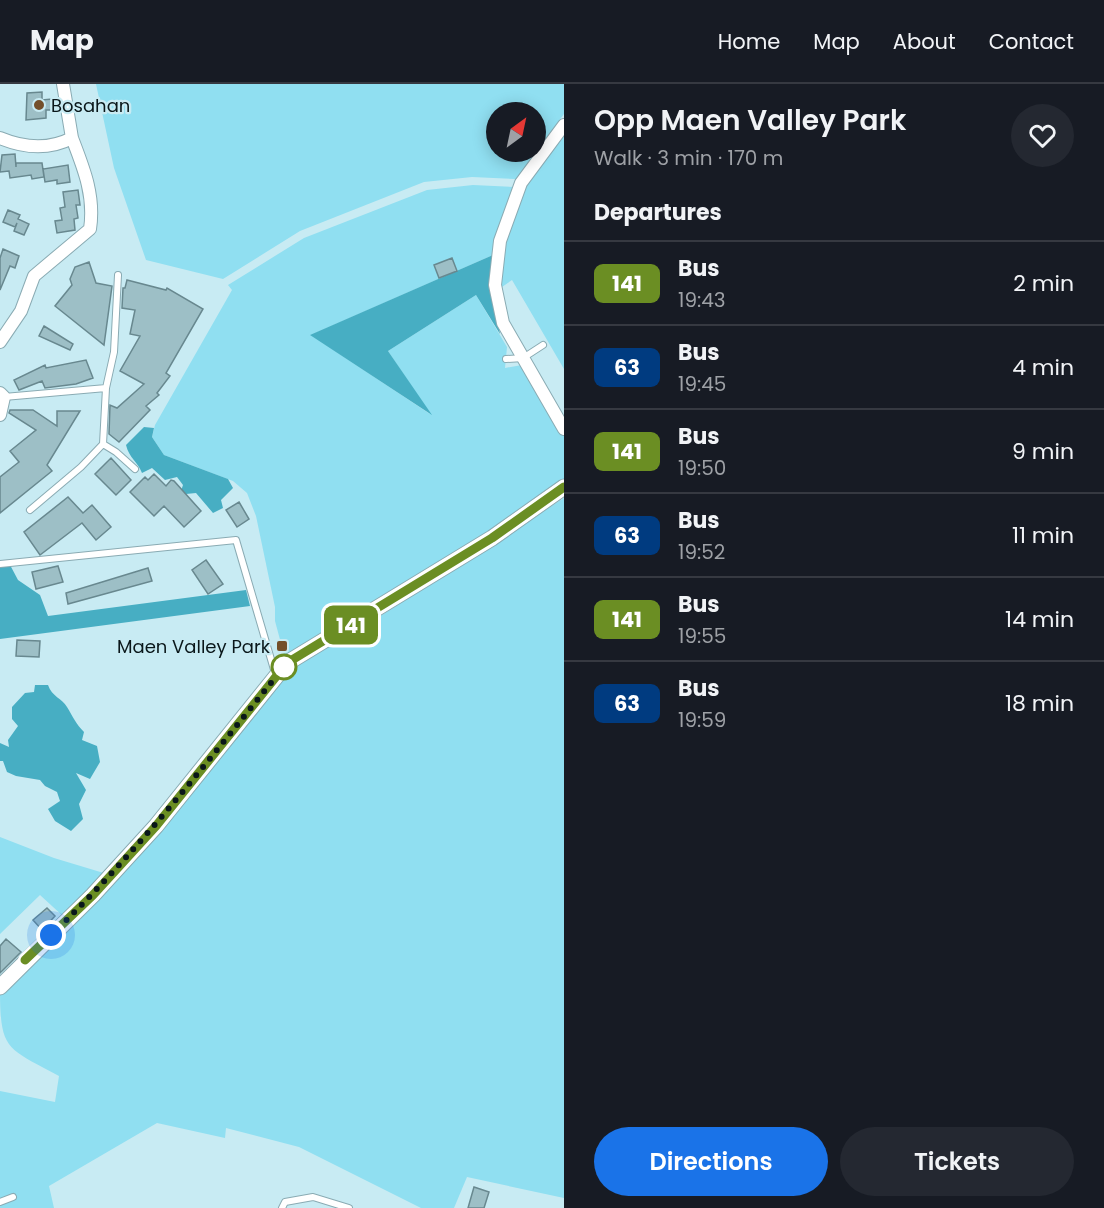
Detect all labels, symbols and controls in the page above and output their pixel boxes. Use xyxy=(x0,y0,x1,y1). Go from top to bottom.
text: Map xyxy=(30,21,94,60)
text: Home xyxy=(718,27,780,56)
text: Map xyxy=(813,27,860,56)
text: About xyxy=(893,27,956,56)
text: Contact xyxy=(989,27,1074,56)
place label: Bosahan xyxy=(51,93,130,118)
marker: Bosahan xyxy=(32,98,46,112)
text: Opp Maen Valley Park xyxy=(594,101,906,140)
north arrow xyxy=(486,102,546,162)
map controls xyxy=(486,102,546,162)
button: heart xyxy=(1011,104,1074,167)
text: Walk · 3 min · 170 m xyxy=(594,144,783,172)
text: Departures xyxy=(594,197,722,228)
text: Bus xyxy=(678,253,720,284)
text: 2 min xyxy=(1013,268,1074,299)
text: 141 xyxy=(612,269,642,298)
text: 19:43 xyxy=(678,286,726,314)
text: Bus xyxy=(678,337,720,368)
text: 4 min xyxy=(1012,352,1074,383)
text: 63 xyxy=(614,353,640,382)
text: 19:45 xyxy=(678,370,726,398)
text: Bus xyxy=(678,421,720,452)
text: 9 min xyxy=(1012,436,1074,467)
text: 141 xyxy=(612,437,642,466)
text: 19:50 xyxy=(678,454,726,482)
text: Bus xyxy=(678,505,720,536)
text: 11 min xyxy=(1012,520,1074,551)
text: 63 xyxy=(614,521,640,550)
text: 19:52 xyxy=(678,538,725,566)
text: Bus xyxy=(678,589,720,620)
text: 14 min xyxy=(1005,604,1074,635)
text: 141 xyxy=(612,605,642,634)
line badge: 141 xyxy=(316,606,386,644)
text: 141 xyxy=(336,611,366,640)
text: 19:55 xyxy=(678,622,726,650)
place label: Maen Valley Park xyxy=(117,634,271,659)
marker: Maen Valley Park xyxy=(275,639,289,653)
unlabelled marker xyxy=(271,654,297,680)
text: Bus xyxy=(678,673,720,704)
text: 18 min xyxy=(1005,688,1074,719)
text: 63 xyxy=(614,689,640,718)
text: 19:59 xyxy=(678,706,726,734)
your location xyxy=(36,920,66,950)
button: Directions xyxy=(594,1127,828,1196)
button: Tickets xyxy=(840,1127,1074,1196)

